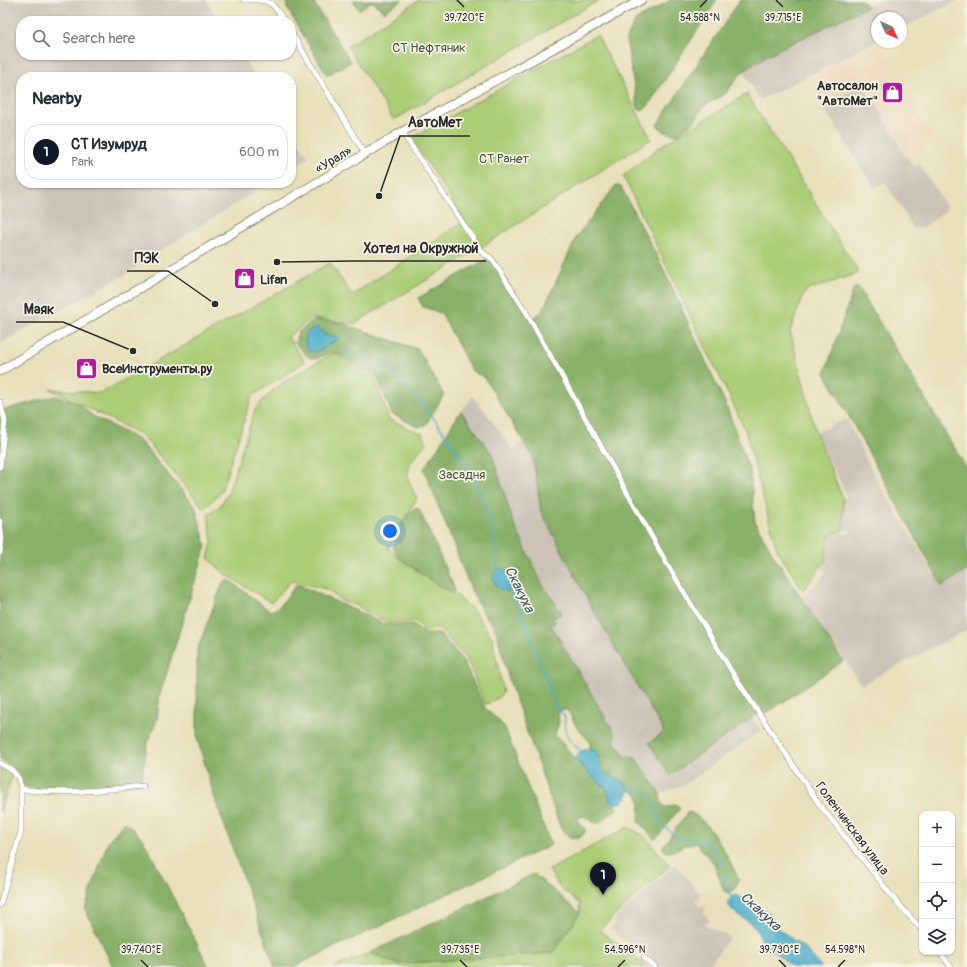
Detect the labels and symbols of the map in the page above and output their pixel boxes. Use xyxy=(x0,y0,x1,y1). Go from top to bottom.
text: 39.720°E xyxy=(444,12,484,24)
text: 54.588°N xyxy=(680,12,720,24)
text: 39.715°E xyxy=(764,12,802,24)
north arrow xyxy=(871,12,907,48)
park label: СТ Нефтяник xyxy=(392,40,466,56)
place label: Автосалон "АвтоМет" xyxy=(817,78,878,109)
shop icon: Автосалон "АвтоМет" xyxy=(880,79,906,105)
callout: АвтоМет xyxy=(400,110,470,136)
text: АвтоМет xyxy=(408,114,463,131)
street label: «Урал» xyxy=(312,143,355,177)
park label: СТ Ранет xyxy=(479,151,529,167)
callout: Хотел на Окружной xyxy=(355,235,486,261)
text: Хотел на Окружной xyxy=(364,240,479,257)
callout: ПЭК xyxy=(127,245,168,271)
text: ПЭК xyxy=(135,250,159,267)
shop icon: Lifan xyxy=(232,266,258,292)
place label: Lifan xyxy=(260,272,288,288)
callout: Маяк xyxy=(16,296,63,322)
text: Маяк xyxy=(24,301,54,318)
shop icon: ВсеИнструменты.ру xyxy=(73,355,99,381)
place label: ВсеИнструменты.ру xyxy=(102,361,213,377)
park label: Засадня xyxy=(439,467,485,483)
your location xyxy=(380,521,400,541)
water label: Скакуха xyxy=(501,563,539,616)
street label: Голенчинская улица xyxy=(812,779,892,878)
pin: 1 xyxy=(590,862,616,895)
water label: Скакуха xyxy=(737,888,785,935)
text: 39.740°E xyxy=(121,944,161,956)
text: 39.735°E xyxy=(441,944,479,956)
text: 54.596°N xyxy=(605,944,646,956)
text: 39.730°E xyxy=(759,944,799,956)
text: 54.598°N xyxy=(825,944,865,956)

